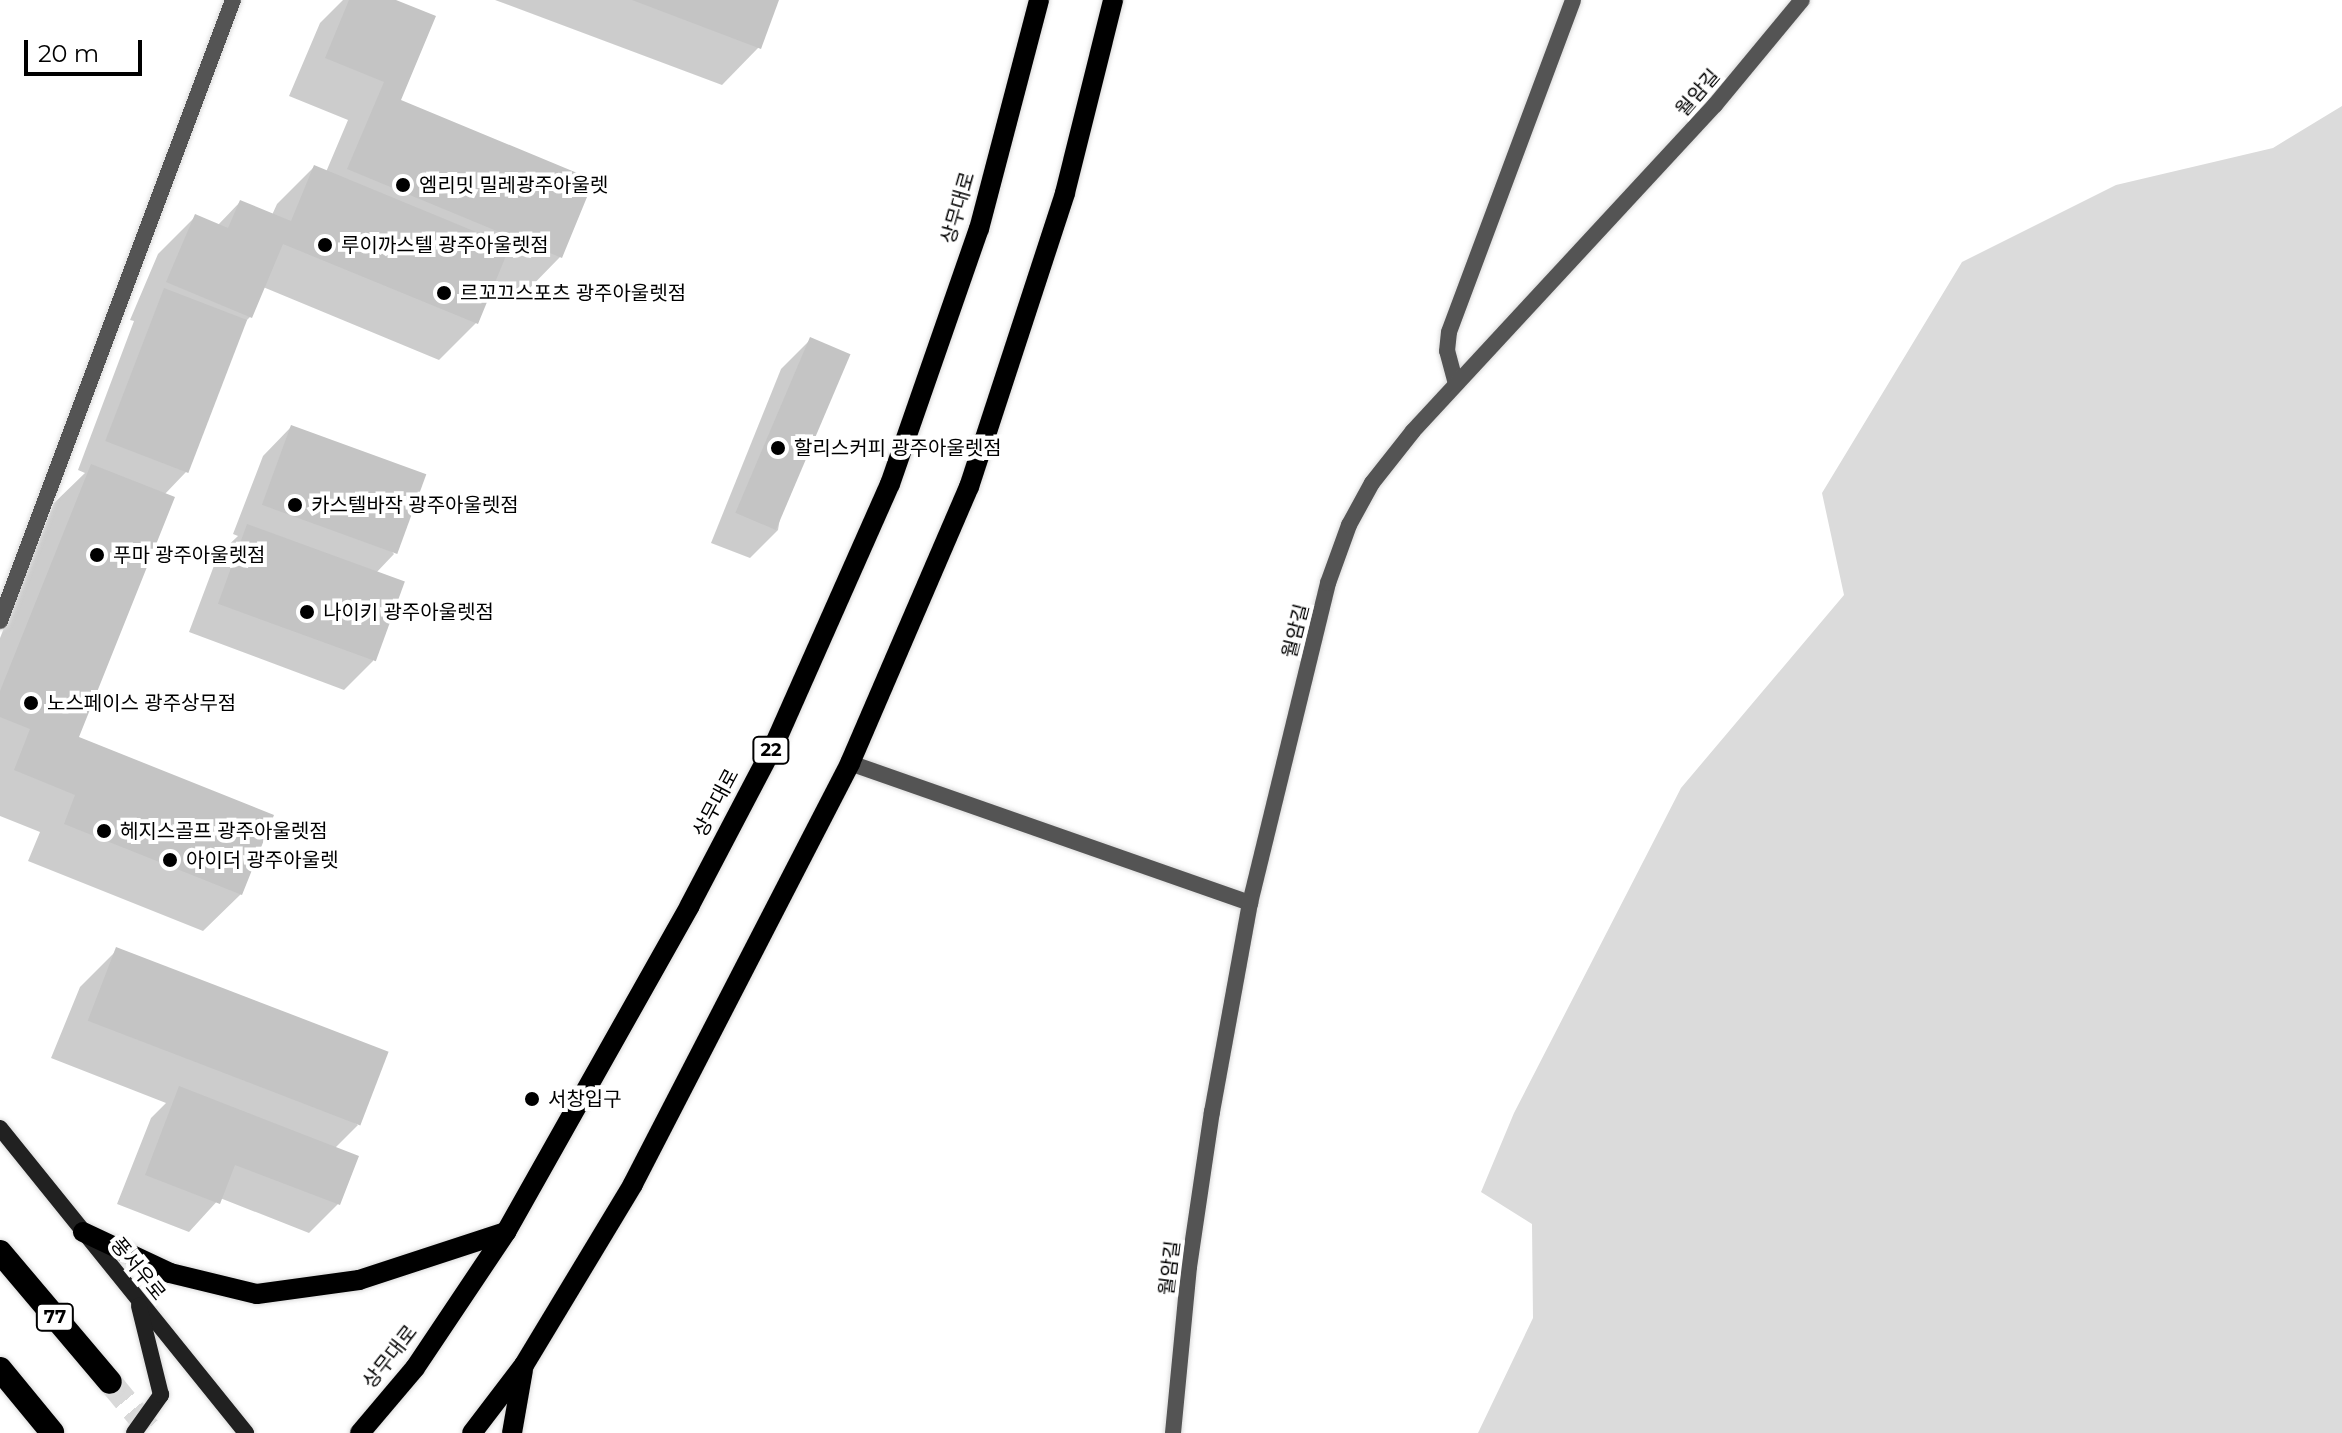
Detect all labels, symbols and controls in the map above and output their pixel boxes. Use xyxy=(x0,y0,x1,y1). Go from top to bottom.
scale bar xyxy=(28,24,146,74)
text: 20 m xyxy=(38,39,99,68)
street label: 월암길 xyxy=(1671,64,1725,122)
street label: 상무대로 xyxy=(936,169,980,247)
place label: 엠리밋 밀레광주아울렛 xyxy=(419,173,608,197)
marker: 엠리밋 밀레광주아울렛 xyxy=(394,176,412,194)
place label: 루이까스텔 광주아울렛점 xyxy=(341,233,549,257)
marker: 루이까스텔 광주아울렛점 xyxy=(316,236,334,254)
place label: 르꼬끄스포츠 광주아울렛점 xyxy=(460,281,686,305)
marker: 르꼬끄스포츠 광주아울렛점 xyxy=(435,284,453,302)
place label: 할리스커피 광주아울렛점 xyxy=(794,436,1002,460)
marker: 할리스커피 광주아울렛점 xyxy=(769,439,787,457)
place label: 카스텔바작 광주아울렛점 xyxy=(311,493,519,517)
marker: 카스텔바작 광주아울렛점 xyxy=(286,496,304,514)
place label: 푸마 광주아울렛점 xyxy=(113,543,265,567)
marker: 푸마 광주아울렛점 xyxy=(88,546,106,564)
place label: 나이키 광주아울렛점 xyxy=(323,600,494,624)
street label: 월암길 xyxy=(1278,601,1314,661)
marker: 나이키 광주아울렛점 xyxy=(298,603,316,621)
place label: 노스페이스 광주상무점 xyxy=(47,691,236,715)
marker: 노스페이스 광주상무점 xyxy=(22,694,40,712)
road number: 22 xyxy=(751,736,791,764)
street label: 상무대로 xyxy=(688,765,744,841)
place label: 헤지스골프 광주아울렛점 xyxy=(120,819,328,843)
marker: 헤지스골프 광주아울렛점 xyxy=(95,822,113,840)
place label: 아이더 광주아울렛 xyxy=(186,848,338,872)
marker: 아이더 광주아울렛 xyxy=(161,851,179,869)
place label: 서창입구 xyxy=(548,1087,622,1111)
marker: 서창입구 xyxy=(523,1090,541,1108)
street label: 풍서우로 xyxy=(106,1233,170,1305)
street label: 월암길 xyxy=(1155,1239,1185,1297)
road number: 77 xyxy=(35,1303,75,1331)
street label: 상무대로 xyxy=(358,1321,422,1393)

